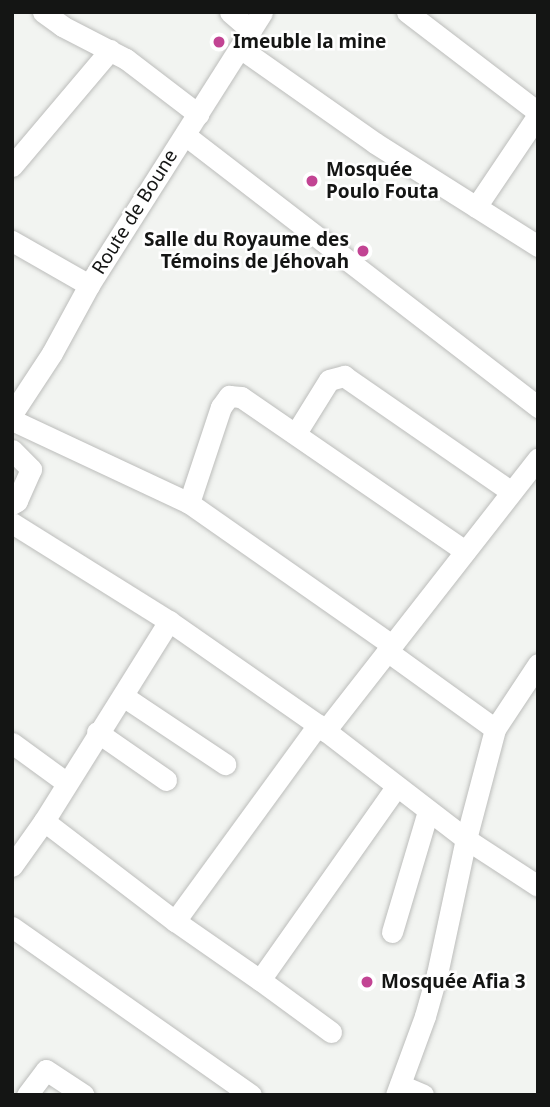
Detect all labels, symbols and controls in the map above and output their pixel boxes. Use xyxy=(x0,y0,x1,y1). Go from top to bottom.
place label: Imeuble la mine xyxy=(233,31,386,53)
marker: Imeuble la mine xyxy=(211,34,227,50)
street label: Route de Boune xyxy=(87,145,183,279)
place label: Mosquée Poulo Fouta xyxy=(326,159,439,203)
marker: Mosquée Poulo Fouta xyxy=(304,173,320,189)
place label: Salle du Royaume des Témoins de Jéhovah xyxy=(144,229,349,273)
marker: Salle du Royaume des Témoins de Jéhovah xyxy=(355,243,371,259)
place label: Mosquée Afia 3 xyxy=(381,971,526,993)
marker: Mosquée Afia 3 xyxy=(359,974,375,990)

